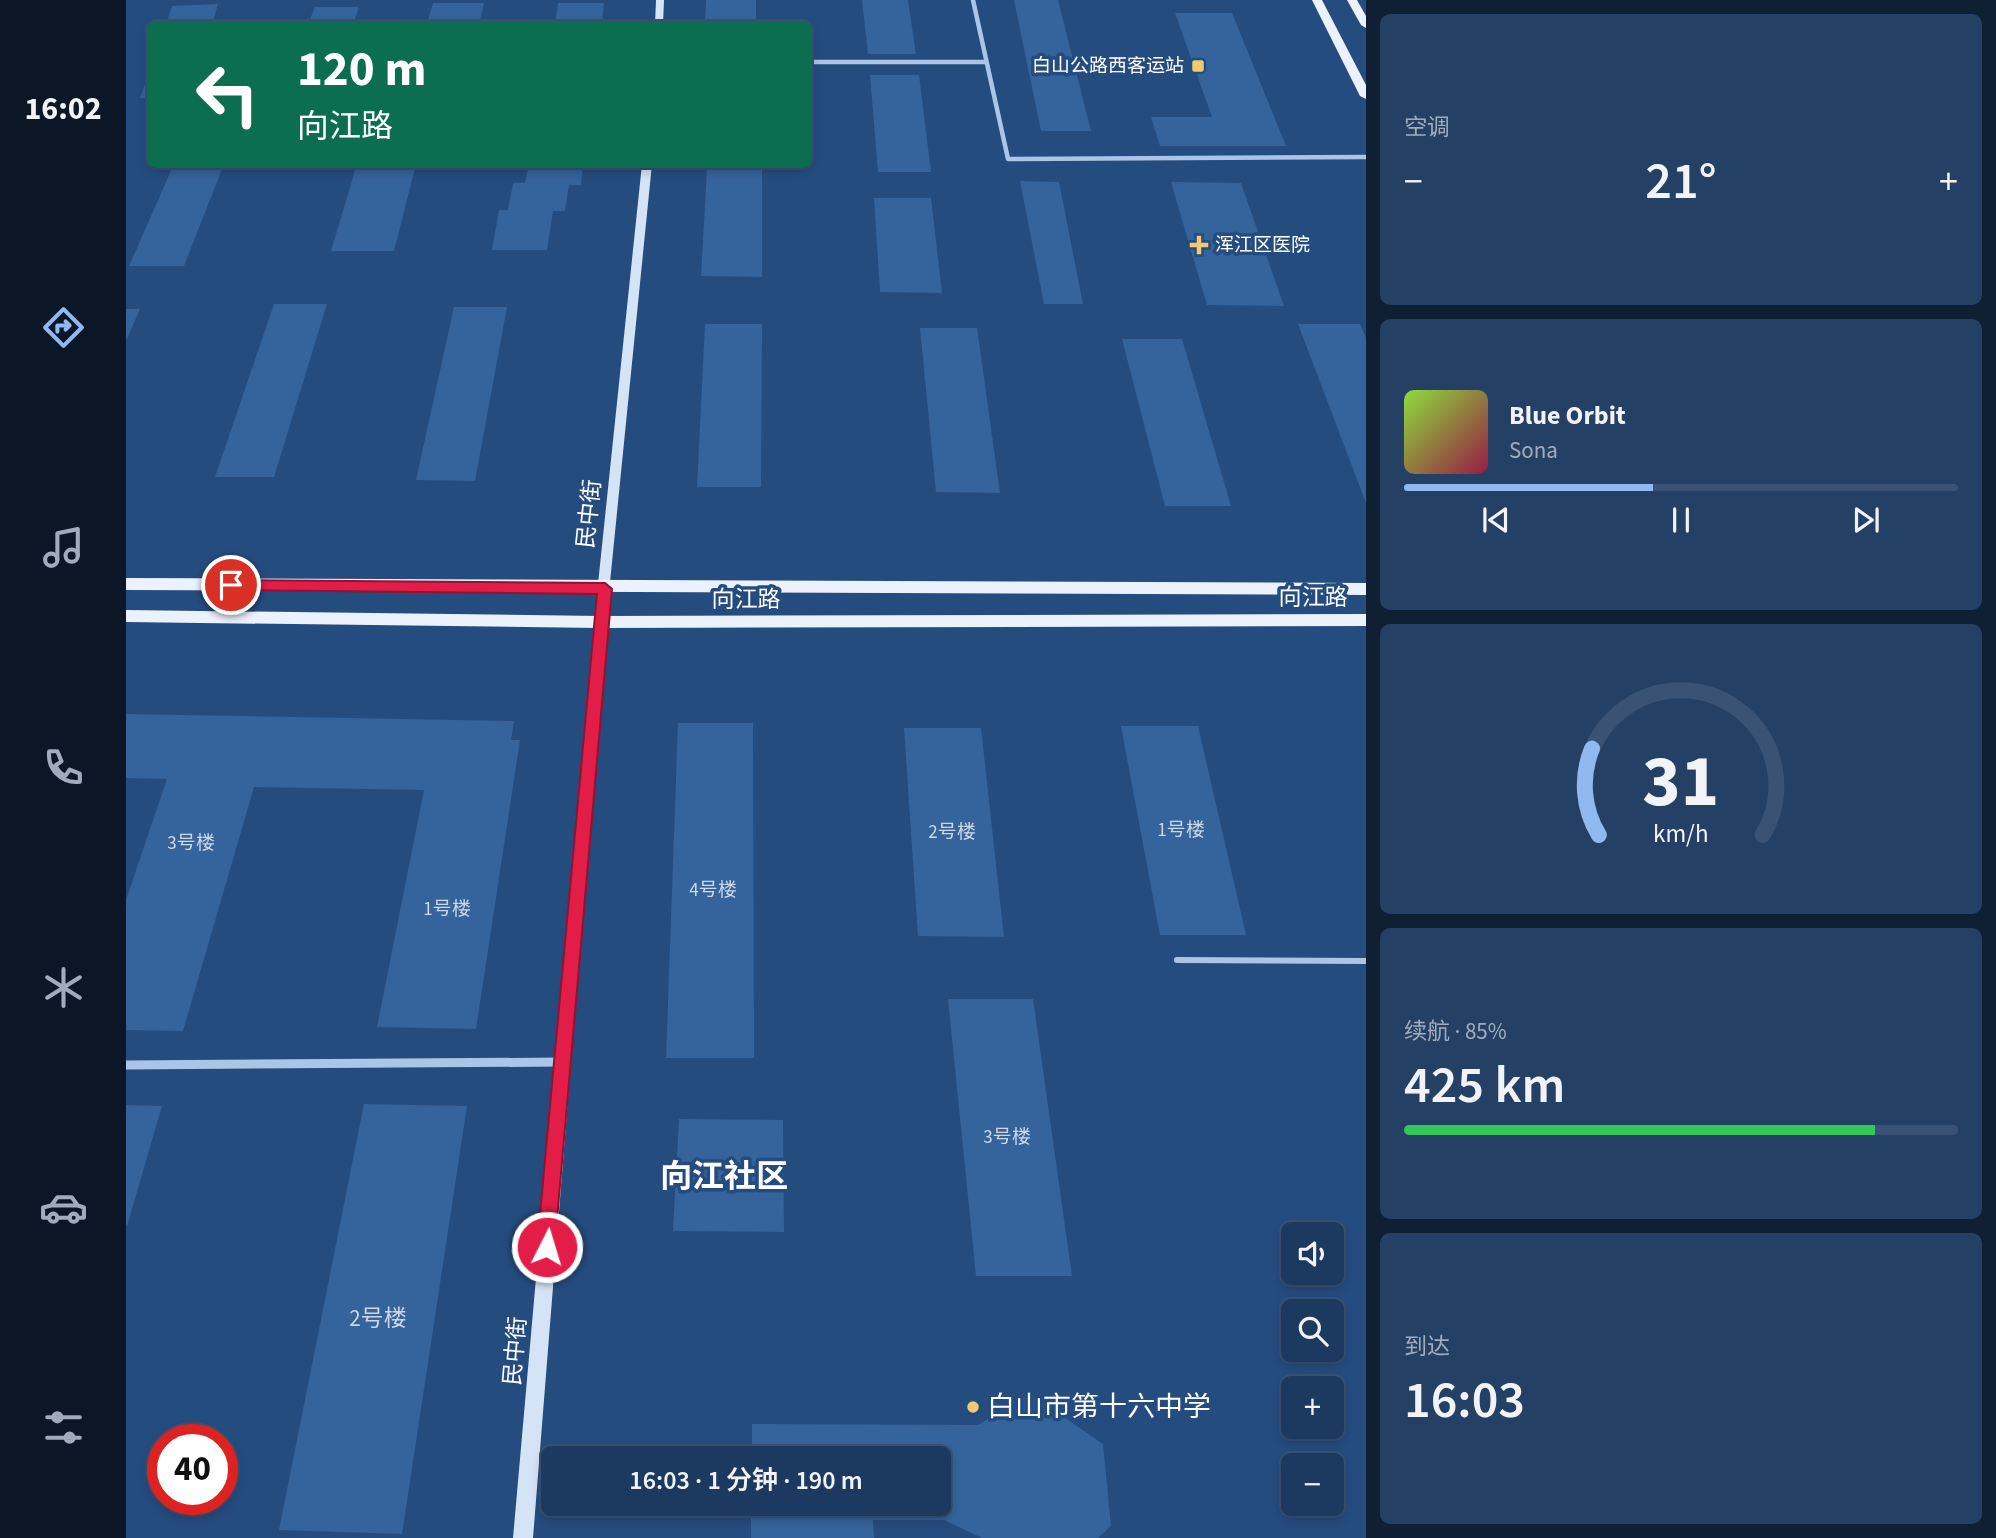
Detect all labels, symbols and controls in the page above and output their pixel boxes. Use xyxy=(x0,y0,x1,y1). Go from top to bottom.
text: 120 m xyxy=(297,35,426,105)
icon: left xyxy=(182,49,273,140)
place label: 白山公路西客运站 xyxy=(1032,53,1184,80)
marker: 白山公路西客运站 xyxy=(1190,58,1206,74)
text: 16:02 xyxy=(24,86,102,132)
text: 向江路 xyxy=(297,104,393,150)
text: 空调 xyxy=(1404,111,1450,144)
text: 21° xyxy=(1645,145,1717,219)
text: − xyxy=(1404,155,1423,209)
text: + xyxy=(1939,155,1958,209)
place label: 浑江区医院 xyxy=(1215,232,1310,259)
marker: 浑江区医院 xyxy=(1189,235,1209,255)
icon: directions xyxy=(39,303,88,352)
text: Blue Orbit xyxy=(1509,397,1626,434)
text: Sona xyxy=(1509,434,1558,467)
street label: 民中街 xyxy=(569,478,609,550)
icon: previous xyxy=(1477,501,1515,539)
icon: pause xyxy=(1662,501,1700,539)
icon: next xyxy=(1847,501,1885,539)
icon: music xyxy=(39,523,88,572)
pin xyxy=(201,555,261,615)
icon: arrive xyxy=(212,566,250,604)
street label: 向江路 xyxy=(1279,581,1348,614)
street label: 向江路 xyxy=(712,583,781,616)
text: 31 xyxy=(1643,730,1719,834)
icon: phone xyxy=(39,743,88,792)
text: km/h xyxy=(1653,816,1709,852)
house number: 1号楼 xyxy=(1157,817,1205,844)
house number: 2号楼 xyxy=(928,819,976,846)
house number: 3号楼 xyxy=(167,830,215,857)
house number: 4号楼 xyxy=(689,877,737,904)
house number: 1号楼 xyxy=(423,896,471,923)
icon: climate xyxy=(39,963,88,1012)
text: 续航 · 85% xyxy=(1404,1015,1507,1048)
text: 425 km xyxy=(1404,1049,1565,1123)
house number: 3号楼 xyxy=(983,1124,1031,1151)
district label: 向江社区 xyxy=(660,1154,788,1200)
icon: car xyxy=(39,1183,88,1232)
position arrow xyxy=(510,1210,584,1284)
map controls xyxy=(1281,1222,1344,1516)
button: sound xyxy=(1281,1222,1344,1285)
button: search xyxy=(1281,1299,1344,1362)
house number: 2号楼 xyxy=(349,1302,407,1335)
street label: 民中街 xyxy=(496,1315,534,1387)
text: 到达 xyxy=(1404,1330,1450,1363)
text: 16:03 xyxy=(1404,1364,1525,1438)
button: + xyxy=(1281,1376,1344,1439)
place label: 白山市第十六中学 xyxy=(987,1387,1211,1427)
marker: 白山市第十六中学 xyxy=(965,1399,981,1415)
icon: filters xyxy=(39,1403,88,1452)
speed limit sign: 40 xyxy=(147,1424,238,1515)
button: − xyxy=(1281,1453,1344,1516)
text: 16:03 · 1 分钟 · 190 m xyxy=(629,1462,863,1499)

